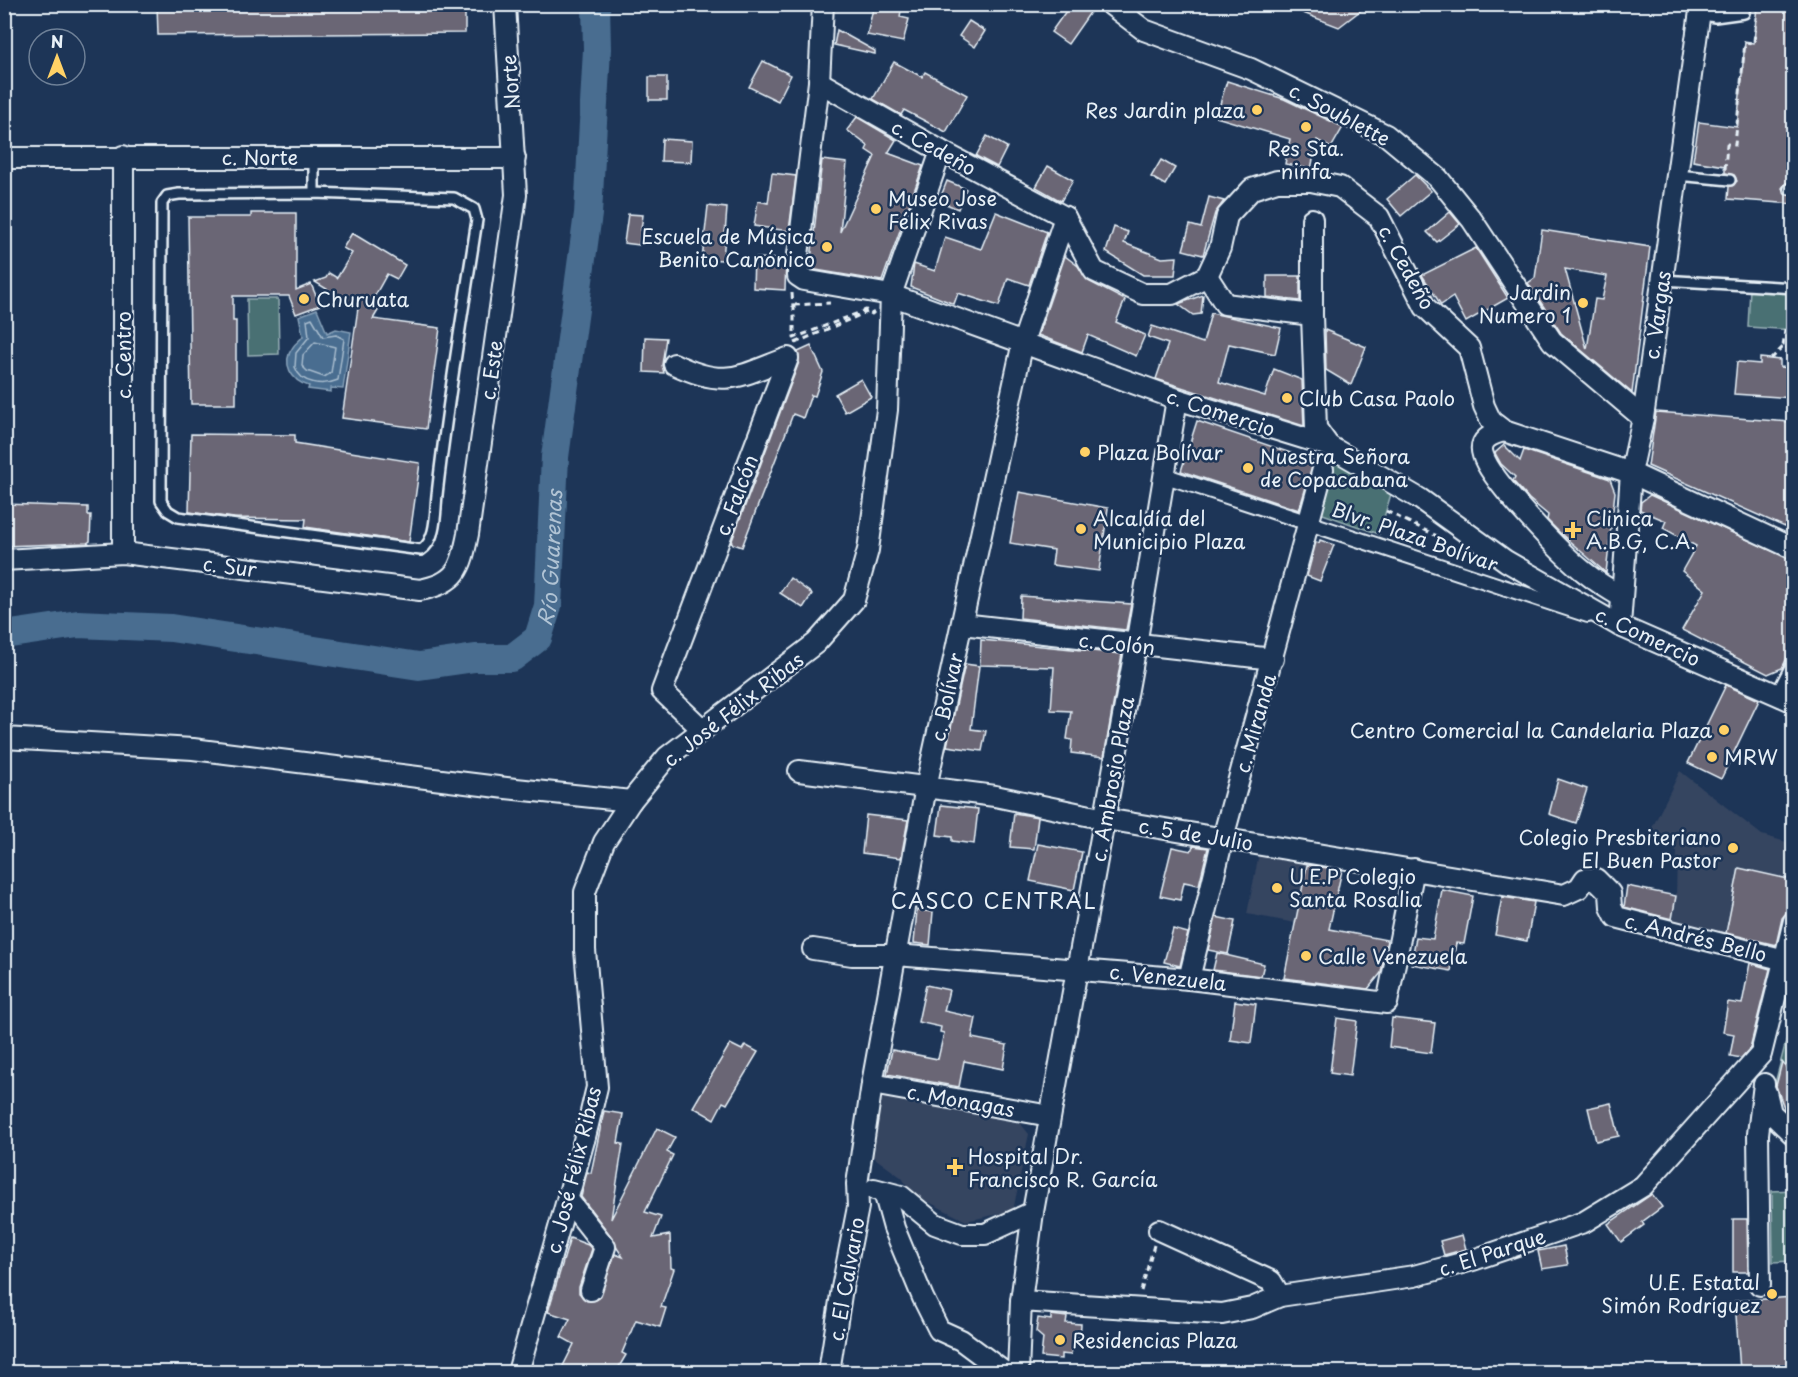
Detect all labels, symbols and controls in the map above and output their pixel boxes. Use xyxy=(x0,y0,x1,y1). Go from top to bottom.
north arrow xyxy=(27,27,87,87)
text: N xyxy=(51,29,63,53)
street label: Norte xyxy=(493,54,527,110)
street label: c. Soublette xyxy=(1284,75,1396,153)
place label: Res Jardin plaza xyxy=(1085,95,1245,125)
marker: Res Jardin plaza xyxy=(1250,103,1264,117)
street label: c. Cedeño xyxy=(886,111,982,183)
marker: Res Sta. ninfa xyxy=(1299,120,1313,134)
place label: Res Sta. ninfa xyxy=(1267,133,1345,186)
street label: c. Norte xyxy=(222,142,298,172)
place label: Museo Jose Félix Rivas xyxy=(888,183,997,236)
marker: Museo Jose Félix Rivas xyxy=(869,202,883,216)
street label: c. Cedeño xyxy=(1371,219,1443,315)
place label: Escuela de Música Benito Canónico xyxy=(641,221,815,274)
marker: Escuela de Música Benito Canónico xyxy=(820,240,834,254)
street label: c. Vargas xyxy=(1636,269,1678,361)
place label: Jardin Numero 1 xyxy=(1479,277,1571,330)
place label: Churuata xyxy=(316,284,410,314)
marker: Churuata xyxy=(297,292,311,306)
marker: Jardin Numero 1 xyxy=(1576,296,1590,310)
street label: c. Centro xyxy=(108,311,138,399)
street label: c. Este xyxy=(472,338,510,402)
street label: c. Comercio xyxy=(1163,380,1279,444)
place label: Club Casa Paolo xyxy=(1299,383,1455,413)
marker: Club Casa Paolo xyxy=(1280,391,1294,405)
place label: Plaza Bolívar xyxy=(1097,437,1224,467)
place label: Nuestra Señora de Copacabana xyxy=(1260,441,1410,494)
marker: Plaza Bolívar xyxy=(1078,445,1092,459)
street label: c. Falcón xyxy=(707,450,765,540)
marker: Nuestra Señora de Copacabana xyxy=(1241,461,1255,475)
water label: Río Guarenas xyxy=(527,487,570,629)
street label: Blvr. Plaza Bolívar xyxy=(1328,493,1503,579)
place label: Alcaldía del Municipio Plaza xyxy=(1093,503,1246,556)
place label: Clinica A.B.G, C.A. xyxy=(1586,503,1696,556)
marker: Clinica A.B.G, C.A. xyxy=(1564,521,1582,539)
marker: Alcaldía del Municipio Plaza xyxy=(1074,522,1088,536)
street label: c. Sur xyxy=(201,548,259,584)
street label: c. Comercio xyxy=(1591,599,1705,673)
street label: c. Colón xyxy=(1077,624,1157,662)
street label: c. José Félix Ribas xyxy=(656,644,810,774)
street label: c. Bolívar xyxy=(922,649,970,744)
street label: c. Miranda xyxy=(1227,669,1284,776)
street label: c. Ambrosio Plaza xyxy=(1083,694,1141,864)
place label: Centro Comercial la Candelaria Plaza xyxy=(1350,715,1712,745)
marker: Centro Comercial la Candelaria Plaza xyxy=(1717,723,1731,737)
place label: MRW xyxy=(1724,742,1778,772)
marker: MRW xyxy=(1705,750,1719,764)
street label: c. 5 de Julio xyxy=(1137,810,1255,858)
place label: Colegio Presbiteriano El Buen Pastor xyxy=(1518,822,1722,875)
marker: Colegio Presbiteriano El Buen Pastor xyxy=(1726,841,1740,855)
place label: U.E.P Colegio Santa Rosalia xyxy=(1289,861,1423,914)
marker: U.E.P Colegio Santa Rosalia xyxy=(1270,881,1284,895)
district label: CASCO CENTRAL xyxy=(891,884,1097,916)
street label: c. Andrés Bello xyxy=(1622,905,1770,969)
place label: Calle Venezuela xyxy=(1318,941,1468,971)
marker: Calle Venezuela xyxy=(1299,949,1313,963)
street label: c. Venezuela xyxy=(1108,956,1229,998)
street label: c. Monagas xyxy=(905,1076,1017,1124)
street label: c. José Félix Ribas xyxy=(538,1083,608,1257)
place label: Hospital Dr. Francisco R. García xyxy=(968,1141,1158,1194)
marker: Hospital Dr. Francisco R. García xyxy=(946,1158,964,1176)
street label: c. El Calvario xyxy=(820,1215,872,1343)
street label: c. El Parque xyxy=(1435,1221,1549,1283)
place label: U.E. Estatal Simón Rodríguez xyxy=(1601,1267,1760,1320)
marker: U.E. Estatal Simón Rodríguez xyxy=(1765,1287,1779,1301)
place label: Residencias Plaza xyxy=(1072,1325,1238,1355)
marker: Residencias Plaza xyxy=(1053,1333,1067,1347)

